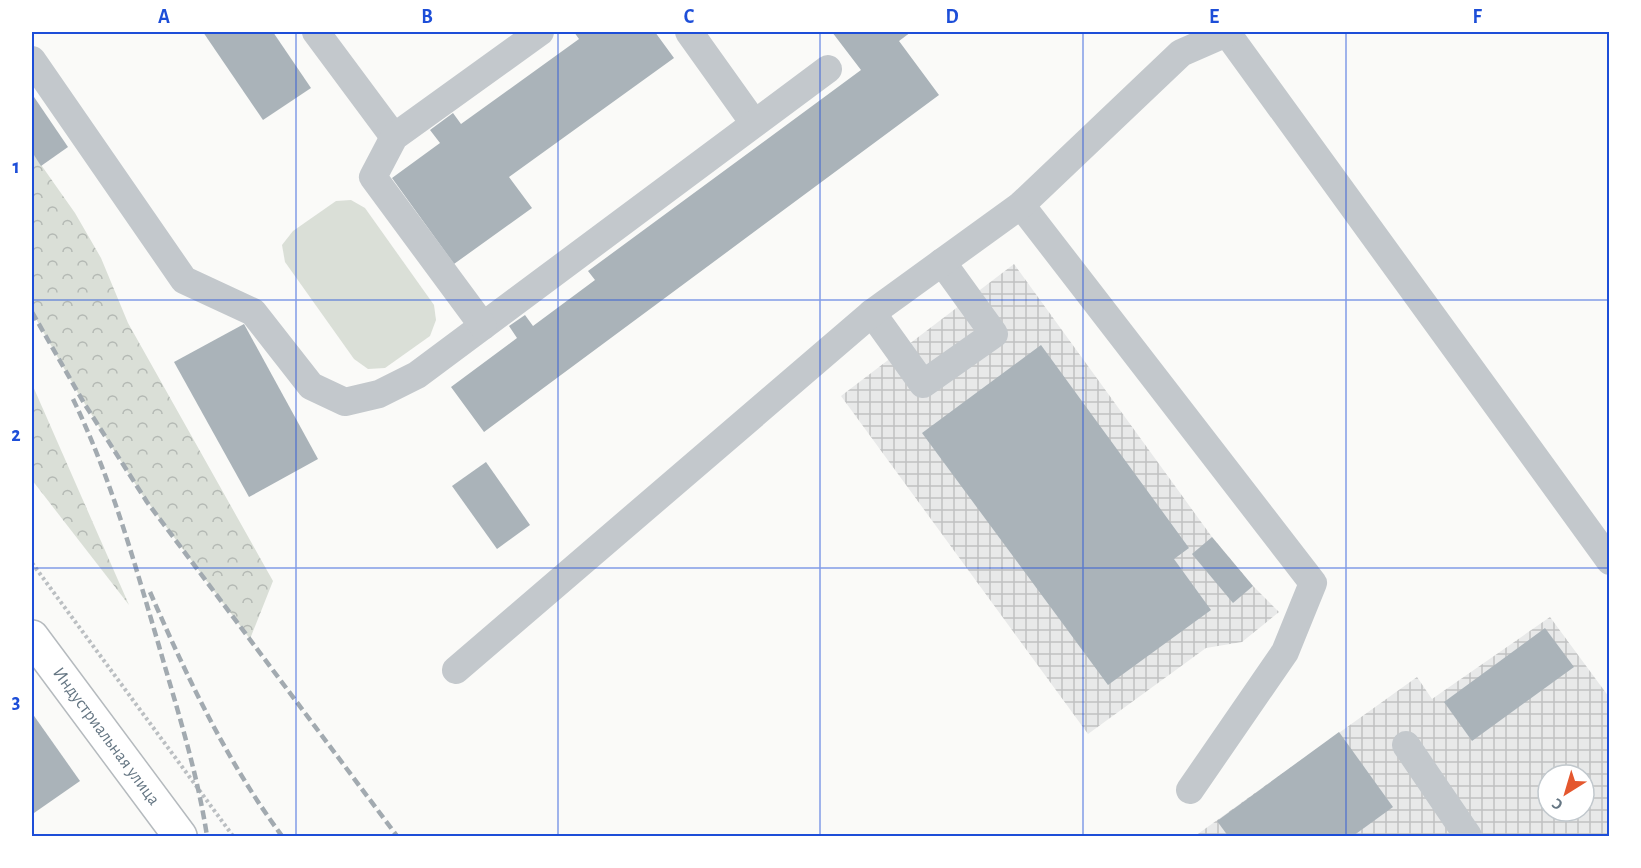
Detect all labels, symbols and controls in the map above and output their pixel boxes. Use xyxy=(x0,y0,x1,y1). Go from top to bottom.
text: A xyxy=(158,7,170,27)
text: B xyxy=(421,7,433,27)
text: C xyxy=(684,7,695,27)
text: D xyxy=(945,7,959,27)
text: E xyxy=(1209,7,1219,27)
text: F xyxy=(1472,7,1482,27)
text: 1 xyxy=(12,157,20,177)
text: 2 xyxy=(11,425,21,445)
street label: Индустриальная улица xyxy=(49,664,163,809)
text: 3 xyxy=(12,692,20,712)
north arrow xyxy=(1536,763,1596,823)
text: С xyxy=(1549,795,1566,813)

